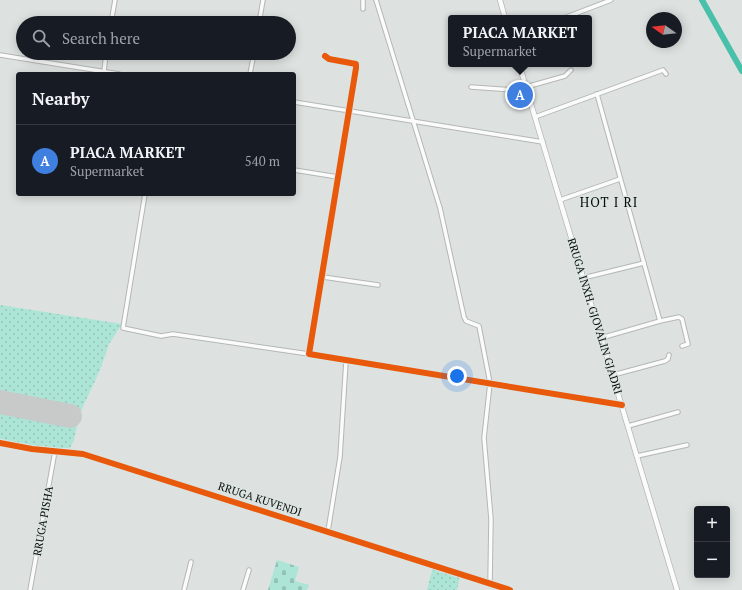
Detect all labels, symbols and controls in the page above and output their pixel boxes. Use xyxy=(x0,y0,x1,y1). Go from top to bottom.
north arrow xyxy=(646,12,682,48)
popup xyxy=(448,15,592,67)
search box xyxy=(16,16,296,60)
text: PIACA MARKET xyxy=(463,22,577,42)
icon: search xyxy=(30,27,52,49)
text: Search here xyxy=(62,28,140,48)
text: Supermarket xyxy=(463,42,537,60)
pin: A xyxy=(507,80,533,110)
text: Nearby xyxy=(32,87,90,110)
text: PIACA MARKET xyxy=(70,142,185,162)
text: A xyxy=(40,152,50,170)
text: 540 m xyxy=(245,152,280,170)
text: Supermarket xyxy=(70,162,144,180)
district label: HOT I RI xyxy=(580,193,638,211)
street label: RRUGA INXH. GJOVALIN GJADRI xyxy=(565,236,626,396)
your location xyxy=(447,366,467,386)
street label: RRUGA KUVENDI xyxy=(216,479,304,519)
street label: RRUGA PISHA xyxy=(30,484,56,557)
map controls xyxy=(694,506,730,578)
button: + xyxy=(694,506,730,542)
button: − xyxy=(694,542,730,578)

